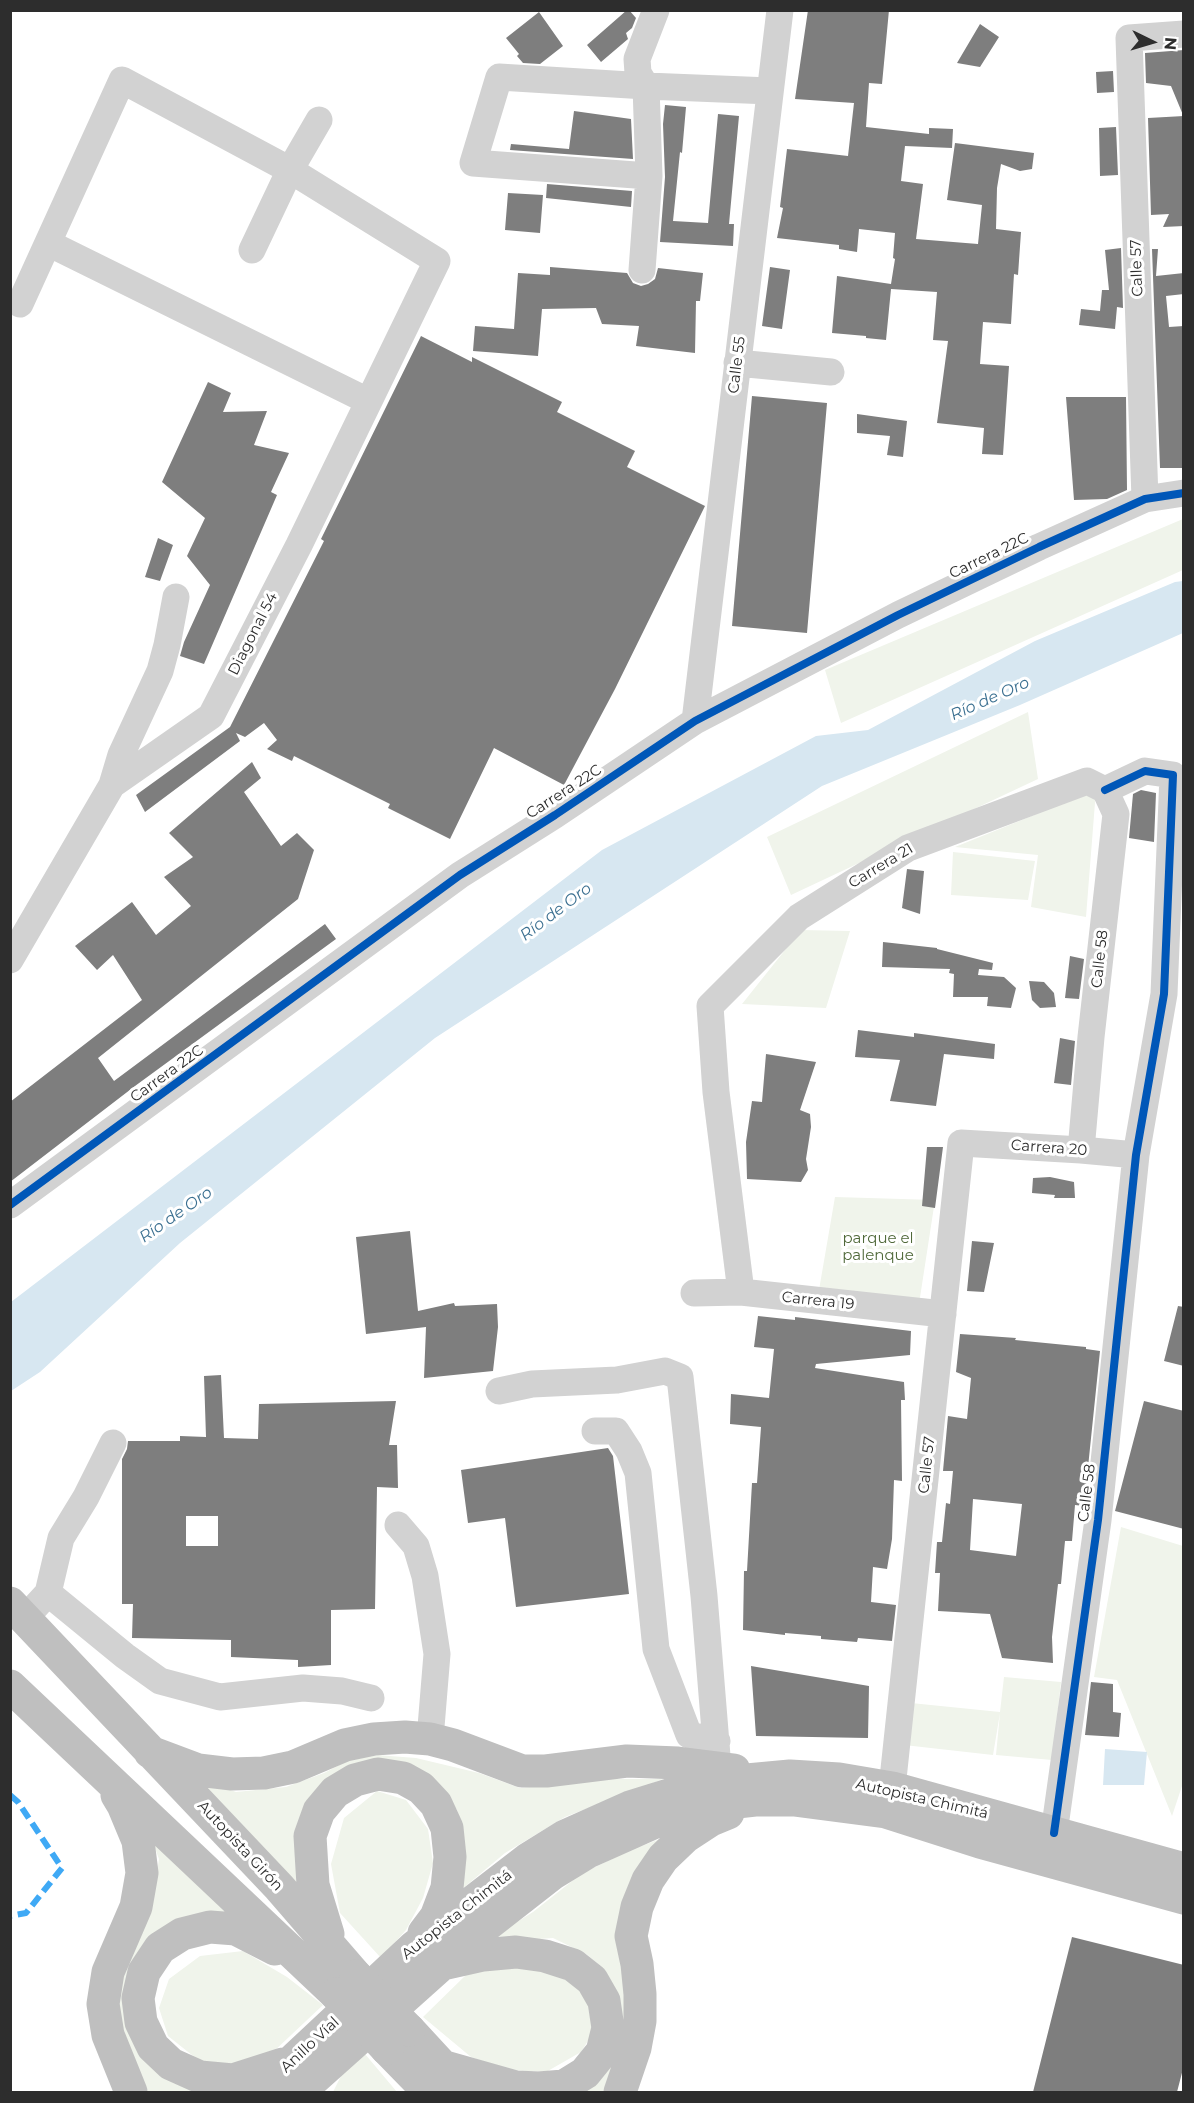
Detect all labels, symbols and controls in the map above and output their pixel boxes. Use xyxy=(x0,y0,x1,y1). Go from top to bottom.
north arrow xyxy=(1122,12,1182,72)
text: N xyxy=(1160,36,1180,51)
street label: Calle 57 xyxy=(1127,239,1147,297)
street label: Calle 55 xyxy=(725,335,749,395)
street label: Carrera 22C xyxy=(946,529,1032,583)
street label: Diagonal 54 xyxy=(224,590,282,678)
water label: Río de Oro xyxy=(948,673,1032,725)
street label: Carrera 22C xyxy=(523,761,605,823)
street label: Carrera 21 xyxy=(845,840,917,892)
water label: Río de Oro xyxy=(516,879,596,945)
street label: Calle 58 xyxy=(1088,929,1112,989)
street label: Carrera 22C xyxy=(127,1041,207,1107)
street label: Carrera 20 xyxy=(1010,1136,1088,1160)
water label: Río de Oro xyxy=(136,1183,216,1247)
park label: parque el palenque xyxy=(842,1230,914,1265)
street label: Carrera 19 xyxy=(781,1288,855,1314)
street label: Calle 57 xyxy=(915,1435,939,1495)
street label: Calle 58 xyxy=(1075,1463,1099,1523)
street label: Autopista Chimitá xyxy=(854,1775,990,1823)
street label: Autopista Girón xyxy=(194,1797,286,1895)
street label: Autopista Chimitá xyxy=(398,1866,516,1964)
street label: Anillo Víal xyxy=(277,2013,343,2077)

